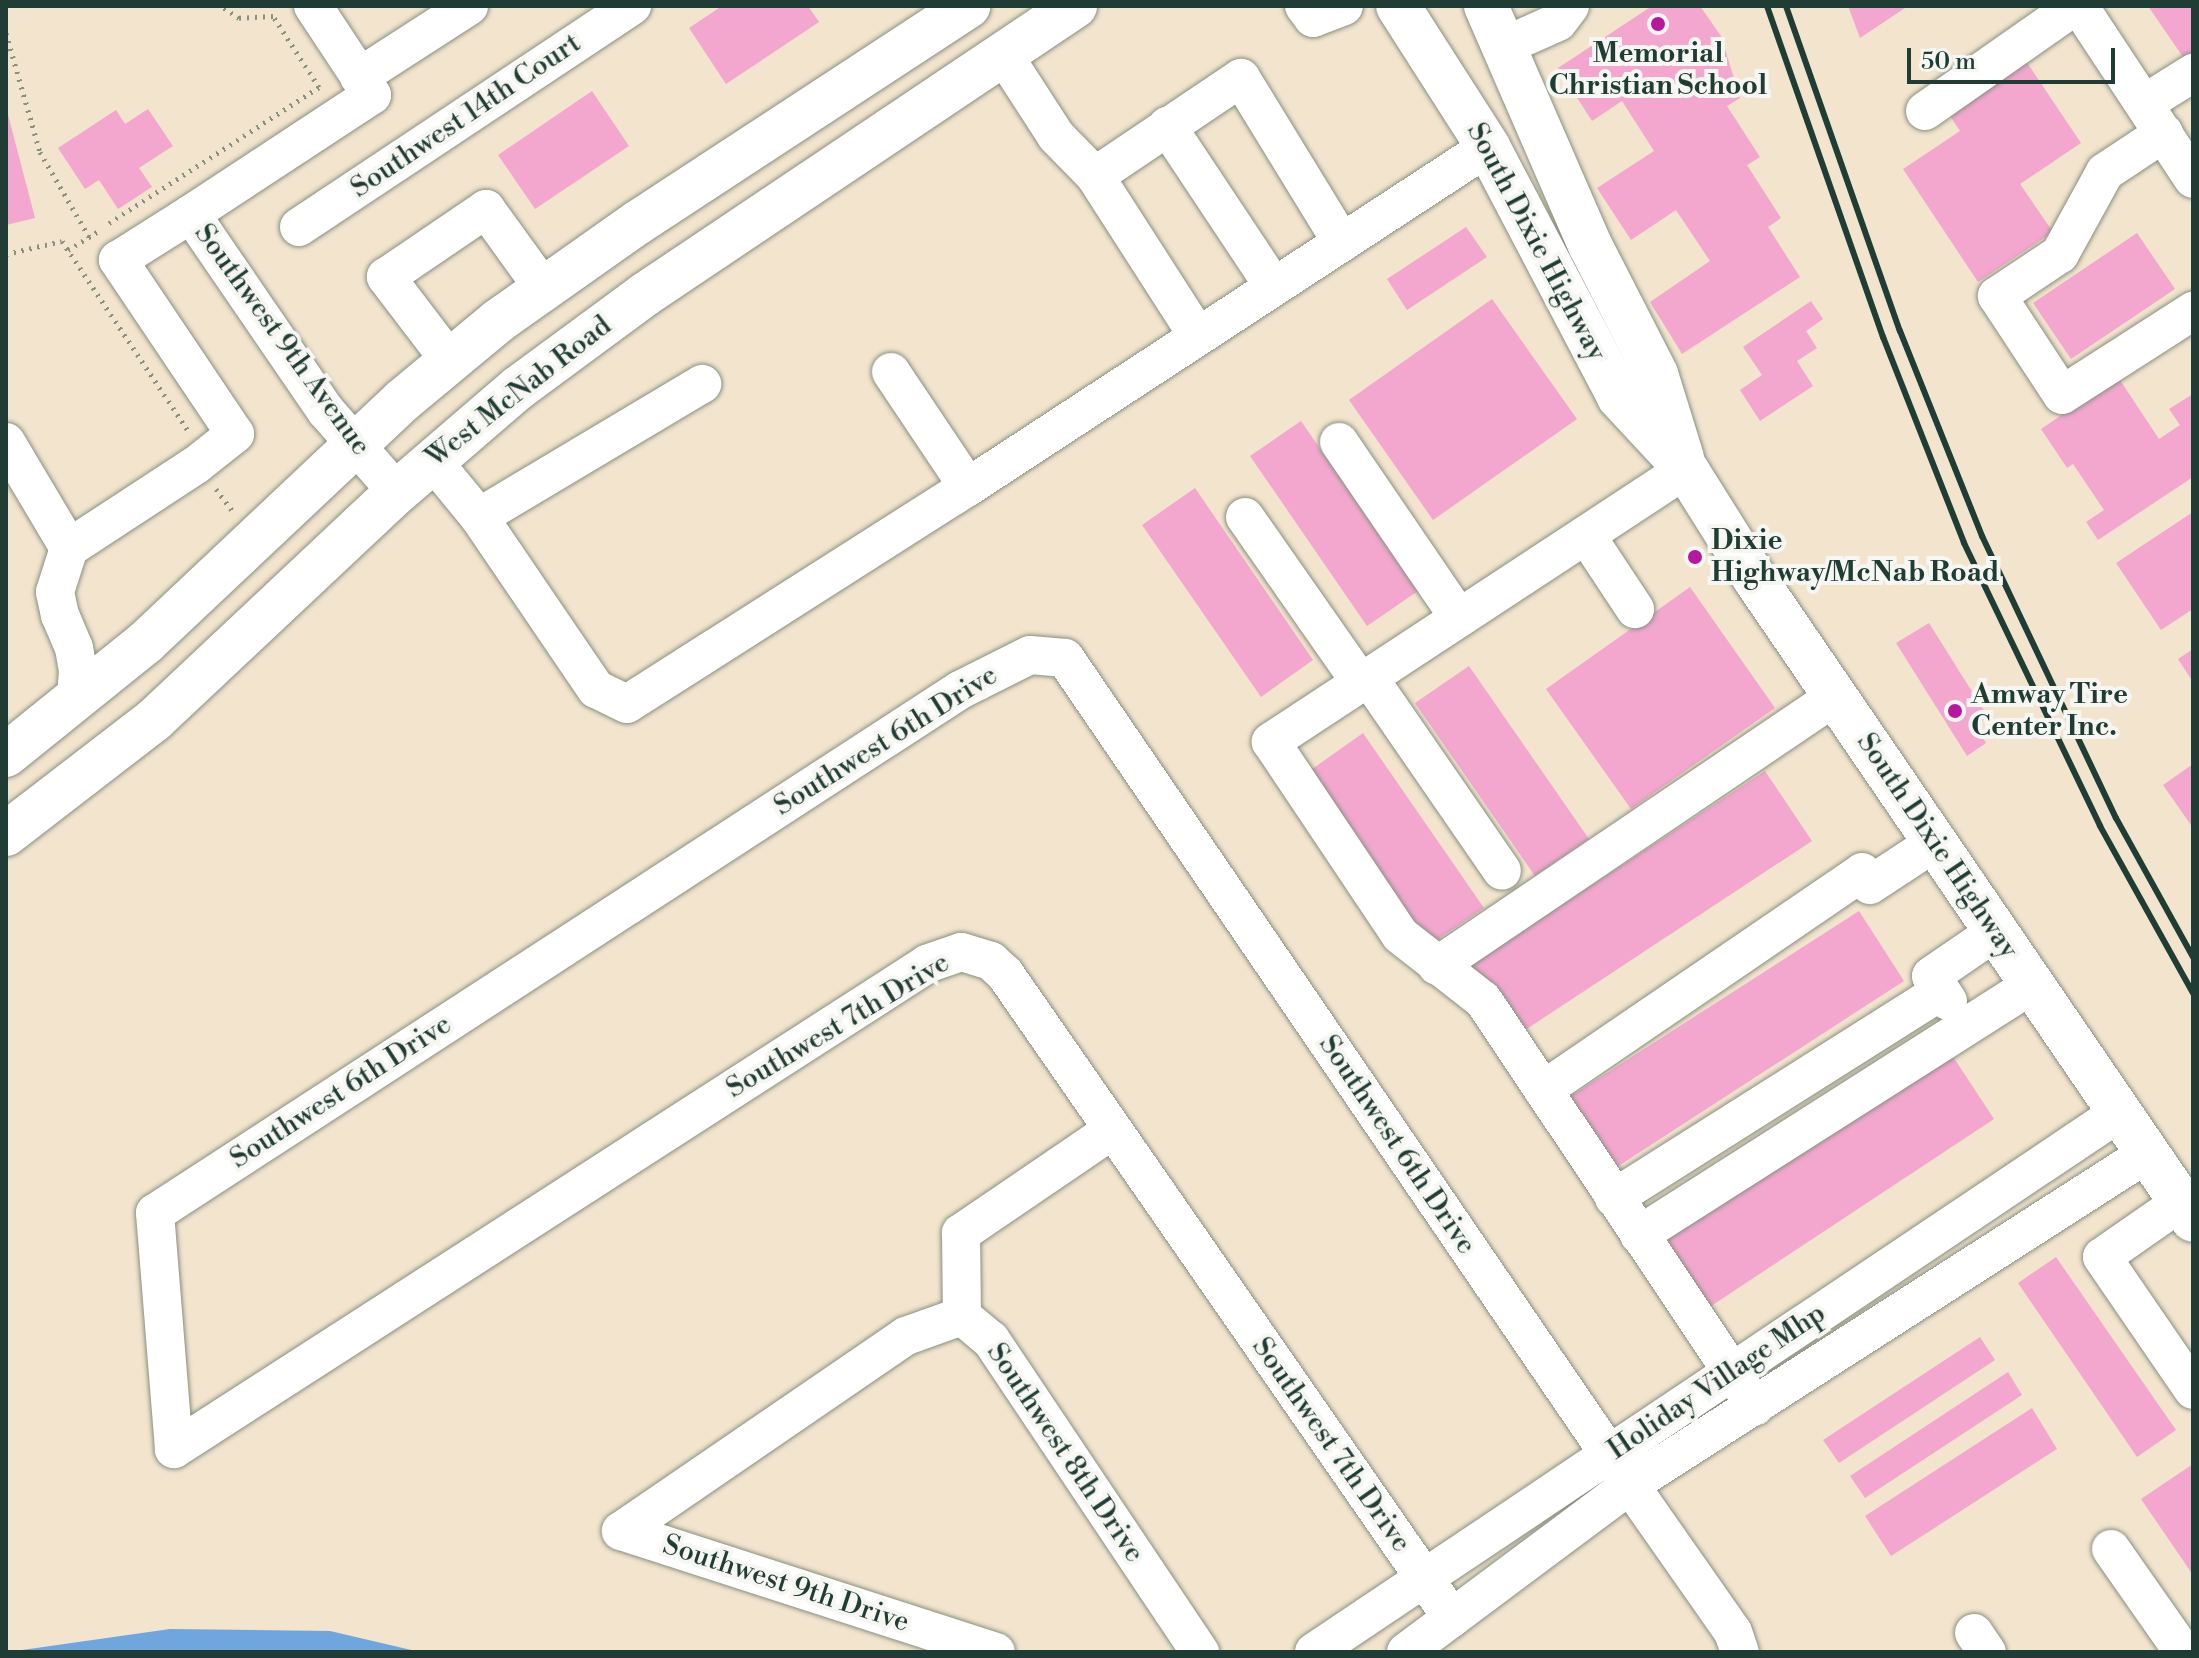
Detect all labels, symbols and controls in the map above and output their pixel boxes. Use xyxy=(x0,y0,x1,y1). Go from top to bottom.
marker: Memorial Christian School xyxy=(1649,15,1667,33)
street label: Southwest 14th Court xyxy=(345,27,587,205)
scale bar xyxy=(1911,32,2119,82)
place label: Memorial Christian School xyxy=(1549,37,1767,103)
text: 50 m xyxy=(1921,47,1976,77)
street label: South Dixie Highway xyxy=(1459,117,1613,367)
street label: Southwest 9th Avenue xyxy=(187,218,377,462)
street label: West McNab Road xyxy=(420,309,618,475)
place label: Dixie Highway/McNab Road xyxy=(1711,524,2000,590)
marker: Dixie Highway/McNab Road xyxy=(1686,548,1704,566)
street label: Southwest 6th Drive xyxy=(768,659,1004,823)
place label: Amway Tire Center Inc. xyxy=(1971,678,2128,744)
marker: Amway Tire Center Inc. xyxy=(1946,702,1964,720)
street label: South Dixie Highway xyxy=(1849,727,2025,965)
street label: Southwest 7th Drive xyxy=(720,946,956,1106)
street label: Southwest 6th Drive xyxy=(224,1008,458,1176)
street label: Southwest 6th Drive xyxy=(1311,1029,1483,1261)
street label: Holiday Village Mhp xyxy=(1602,1297,1832,1467)
street label: Southwest 7th Drive xyxy=(1244,1331,1418,1559)
street label: Southwest 8th Drive xyxy=(979,1337,1151,1569)
street label: Southwest 9th Drive xyxy=(659,1528,913,1640)

